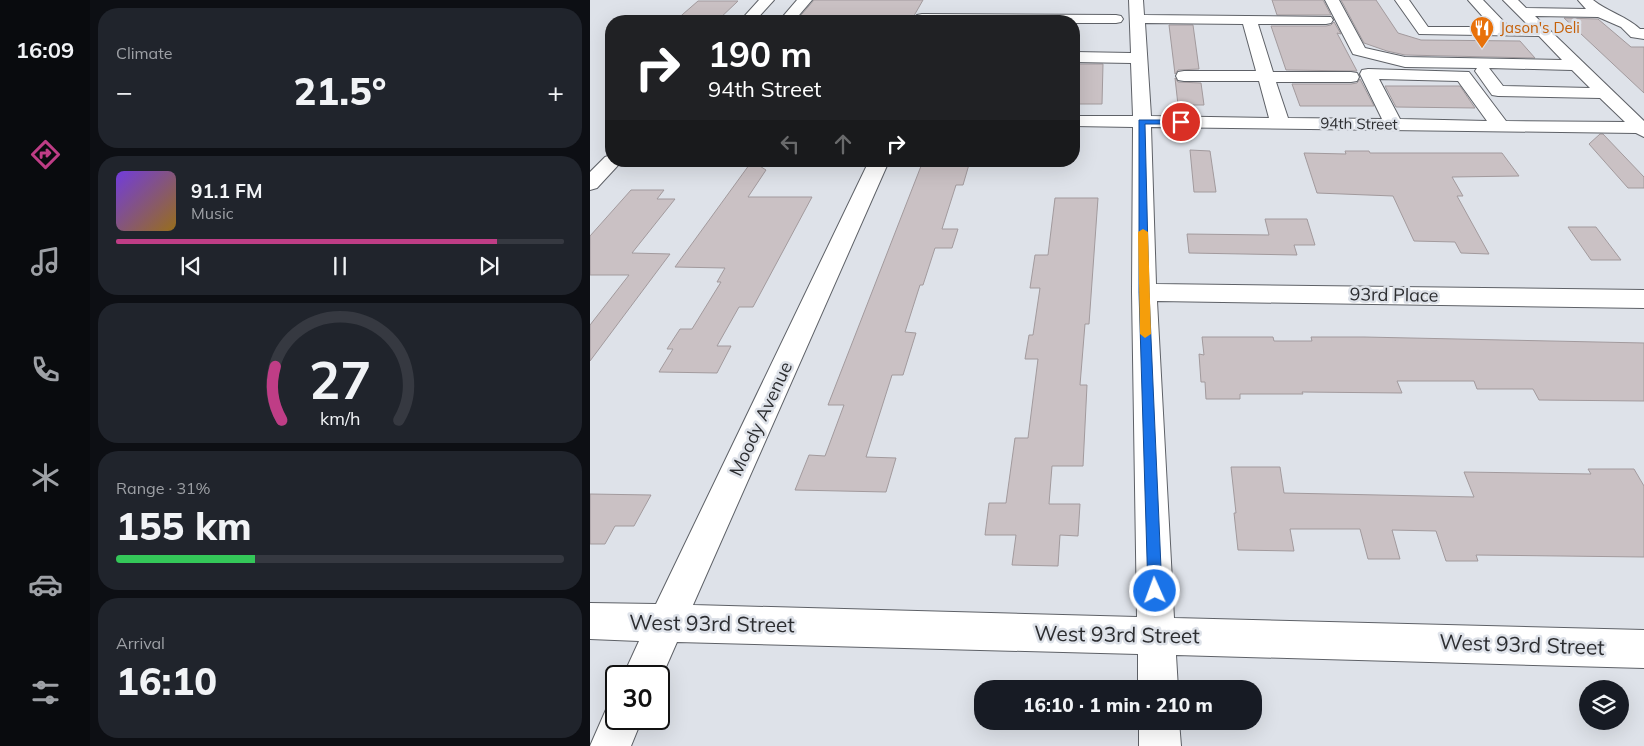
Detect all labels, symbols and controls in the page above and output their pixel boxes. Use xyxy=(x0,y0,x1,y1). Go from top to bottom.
restaurant icon: Jason's Deli xyxy=(1469,15,1495,49)
place label: Jason's Deli xyxy=(1500,18,1580,37)
text: 190 m xyxy=(708,32,812,76)
icon: right xyxy=(625,35,690,100)
text: 16:09 xyxy=(16,36,74,64)
text: Climate xyxy=(116,43,172,63)
text: 21.5° xyxy=(294,67,386,115)
text: − xyxy=(116,74,133,109)
text: + xyxy=(547,74,564,109)
text: 94th Street xyxy=(708,75,822,103)
pin xyxy=(1160,101,1202,143)
icon: arrive xyxy=(1167,108,1195,136)
street label: 94th Street xyxy=(1320,113,1398,134)
icon: left xyxy=(776,130,804,158)
icon: ahead xyxy=(829,130,857,158)
icon: right xyxy=(882,130,910,158)
icon: directions xyxy=(28,137,63,172)
text: 91.1 FM xyxy=(191,179,263,203)
text: Music xyxy=(191,203,234,223)
icon: music xyxy=(28,244,63,279)
icon: previous xyxy=(177,252,205,280)
icon: pause xyxy=(326,252,354,280)
icon: next xyxy=(475,252,503,280)
street label: 93rd Place xyxy=(1349,282,1439,307)
text: 27 xyxy=(309,347,371,412)
icon: phone xyxy=(28,352,63,387)
street label: Moody Avenue xyxy=(724,358,797,480)
text: km/h xyxy=(320,407,360,429)
icon: climate xyxy=(28,460,63,495)
text: Range · 31% xyxy=(116,478,211,498)
text: 155 km xyxy=(116,502,252,550)
position arrow xyxy=(1128,564,1180,616)
icon: car xyxy=(28,567,63,602)
street label: West 93rd Street xyxy=(629,609,795,637)
street label: West 93rd Street xyxy=(1034,620,1200,648)
street label: West 93rd Street xyxy=(1439,628,1605,660)
text: Arrival xyxy=(116,633,165,653)
text: 16:10 xyxy=(116,657,217,705)
speed limit sign: 30 xyxy=(605,665,670,730)
icon: filters xyxy=(28,675,63,710)
map controls xyxy=(1579,680,1629,730)
button: layers xyxy=(1579,680,1629,730)
text: 16:10 · 1 min · 210 m xyxy=(1023,693,1213,717)

